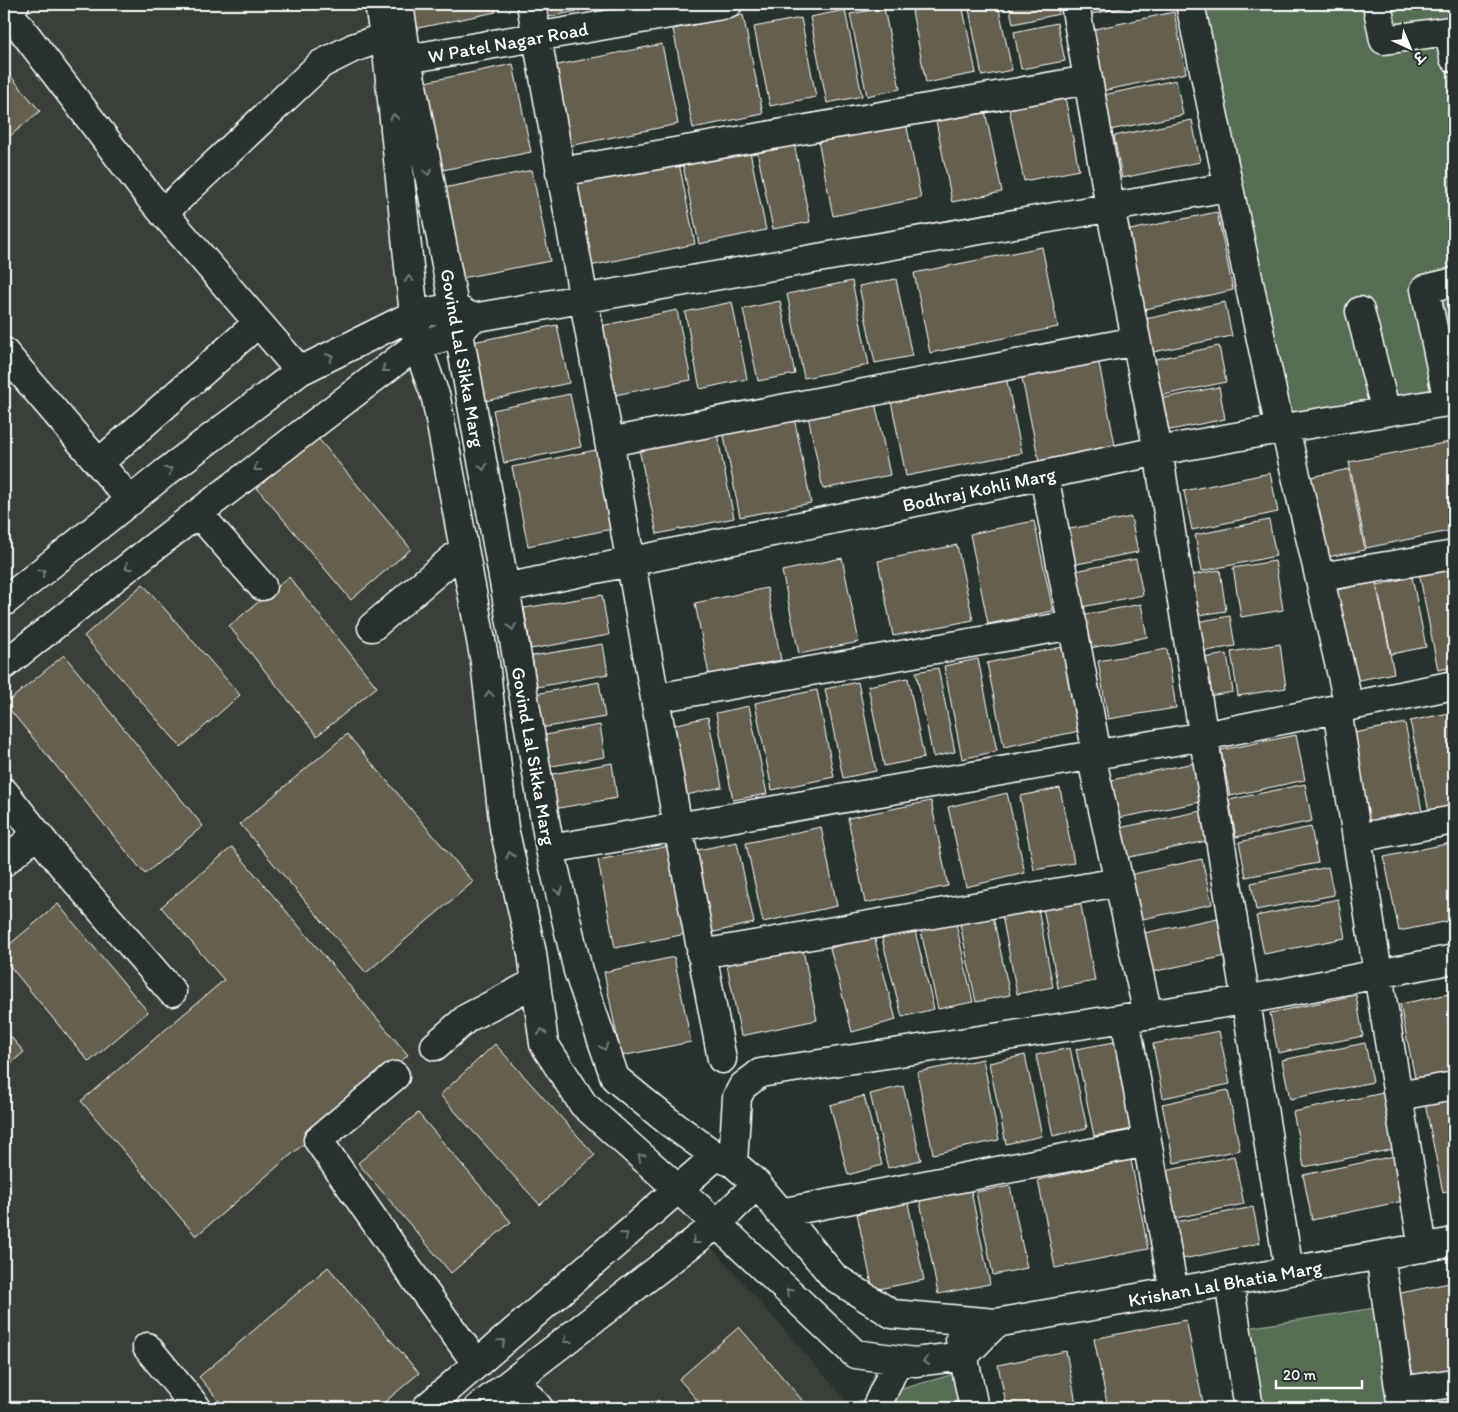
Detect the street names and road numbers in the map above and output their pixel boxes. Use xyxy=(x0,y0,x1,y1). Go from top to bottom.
street label: W Patel Nagar Road xyxy=(426,17,590,68)
street label: Govind Lal Sikka Marg xyxy=(435,267,490,449)
street label: Bodhraj Kohli Marg xyxy=(900,462,1058,517)
street label: Govind Lal Sikka Marg xyxy=(506,665,561,847)
street label: Krishan Lal Bhatia Marg xyxy=(1126,1255,1324,1312)

